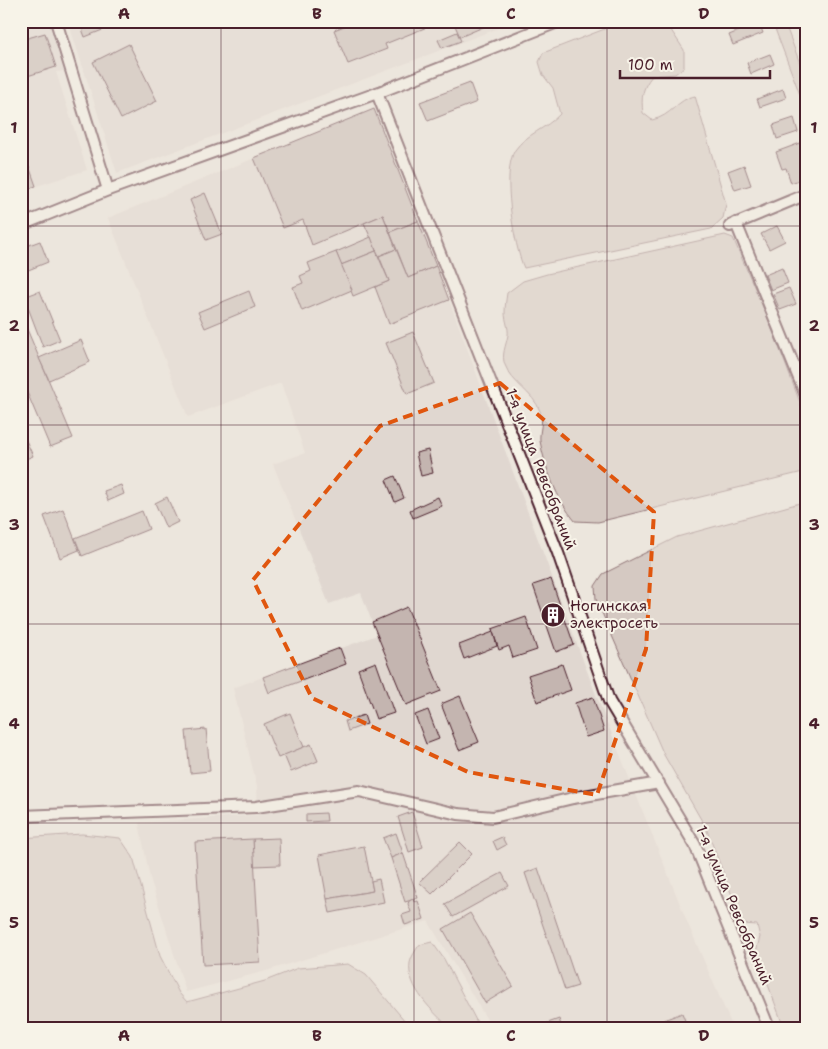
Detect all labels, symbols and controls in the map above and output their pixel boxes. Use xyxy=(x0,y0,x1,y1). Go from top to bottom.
text: A xyxy=(118,3,130,24)
text: B xyxy=(312,3,322,24)
text: C xyxy=(506,3,516,24)
text: D xyxy=(698,3,710,24)
scale bar xyxy=(620,48,770,80)
text: 100 m xyxy=(628,55,673,75)
text: 1 xyxy=(10,117,18,138)
text: 1 xyxy=(810,117,818,138)
text: 2 xyxy=(8,315,20,336)
text: 2 xyxy=(808,315,820,336)
street label: 1-я улица Ревсобраний xyxy=(501,385,581,553)
text: 3 xyxy=(8,514,20,535)
text: 3 xyxy=(808,514,820,535)
place label: Ногинская электросеть xyxy=(570,596,659,633)
building icon: Ногинская электросеть xyxy=(540,602,566,628)
text: 4 xyxy=(8,713,20,734)
text: 4 xyxy=(808,713,820,734)
street label: 1-я улица Ревсобраний xyxy=(691,822,777,988)
text: 5 xyxy=(9,912,19,933)
text: 5 xyxy=(809,912,819,933)
text: A xyxy=(118,1025,130,1046)
text: B xyxy=(312,1025,322,1046)
text: C xyxy=(506,1025,516,1046)
text: D xyxy=(698,1025,710,1046)

